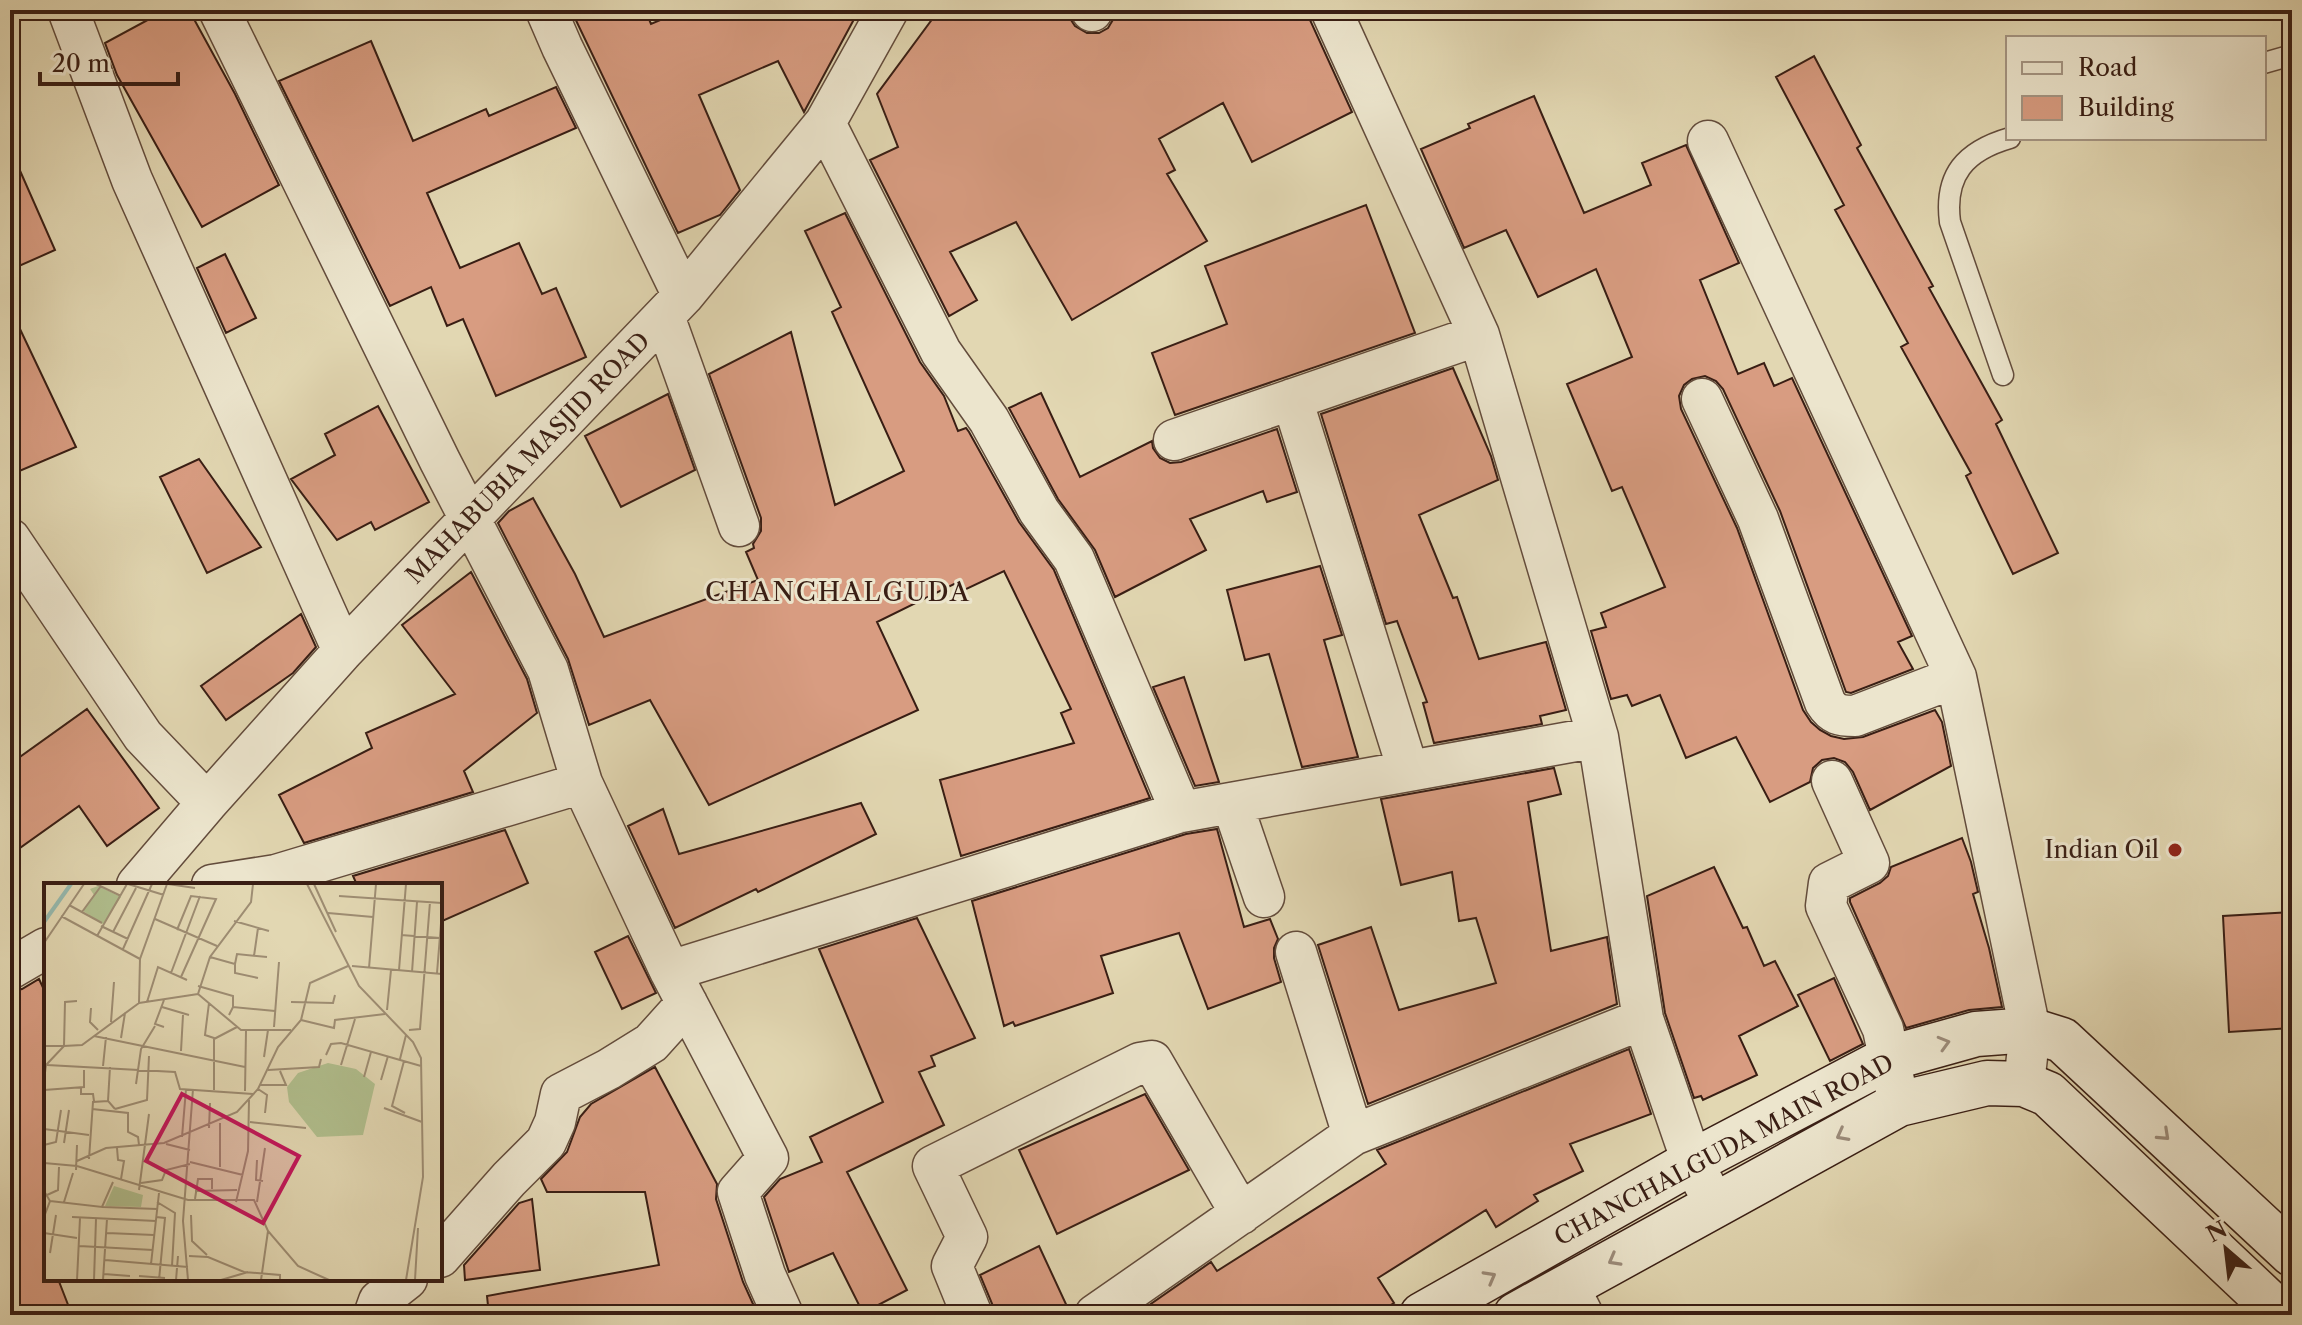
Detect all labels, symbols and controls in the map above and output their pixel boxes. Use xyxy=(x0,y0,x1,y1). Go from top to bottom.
scale bar xyxy=(40,36,178,86)
legend xyxy=(2006,36,2266,140)
text: 20 m xyxy=(52,49,110,78)
text: Road xyxy=(2078,53,2138,82)
text: Building xyxy=(2078,93,2174,122)
street label: MAHABUBIA MASJID ROAD xyxy=(400,326,656,589)
district label: CHANCHALGUDA xyxy=(705,576,971,608)
place label: Indian Oil xyxy=(2045,835,2159,864)
marker: Indian Oil xyxy=(2166,841,2184,859)
inset map xyxy=(44,883,442,1281)
one-way arrow xyxy=(1937,1036,1951,1052)
street label: CHANCHALGUDA MAIN ROAD xyxy=(1549,1048,1898,1252)
one-way arrow xyxy=(1836,1126,1850,1141)
one-way arrow xyxy=(2154,1126,2169,1140)
north arrow xyxy=(2186,1209,2266,1289)
text: N xyxy=(2202,1215,2232,1248)
one-way arrow xyxy=(1608,1250,1623,1266)
one-way arrow xyxy=(1482,1271,1496,1286)

